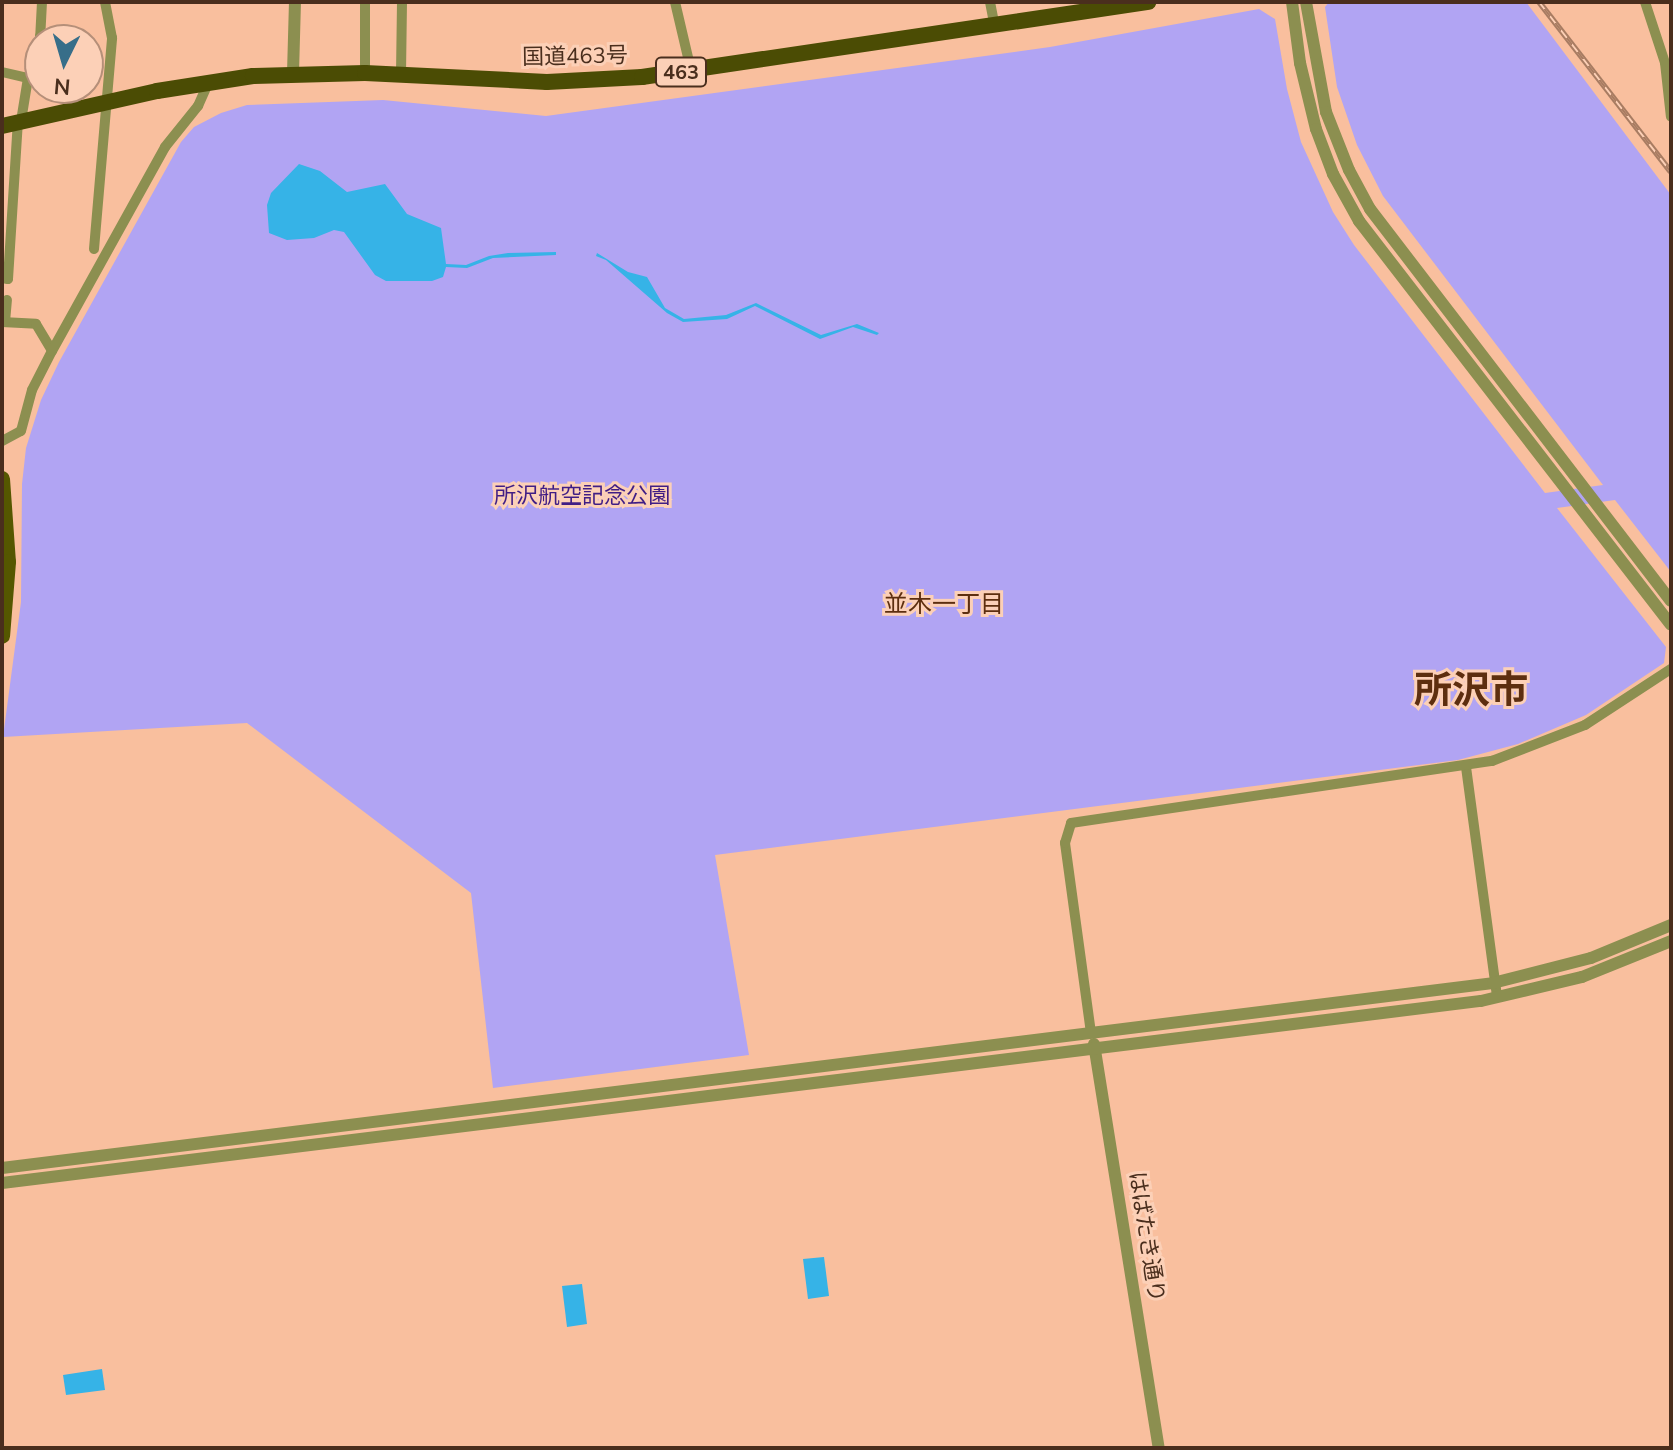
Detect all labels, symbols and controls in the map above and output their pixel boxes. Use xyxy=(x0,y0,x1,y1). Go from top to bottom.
north arrow xyxy=(24,24,104,104)
street label: 国道463号 xyxy=(522,43,628,71)
road number: 463 xyxy=(655,56,707,88)
text: N xyxy=(53,70,72,102)
park label: 所沢航空記念公園 xyxy=(494,484,670,510)
district label: 並木一丁目 xyxy=(884,591,1004,619)
district label: 所沢市 xyxy=(1414,668,1528,714)
street label: はばたき通り xyxy=(1123,1170,1169,1304)

